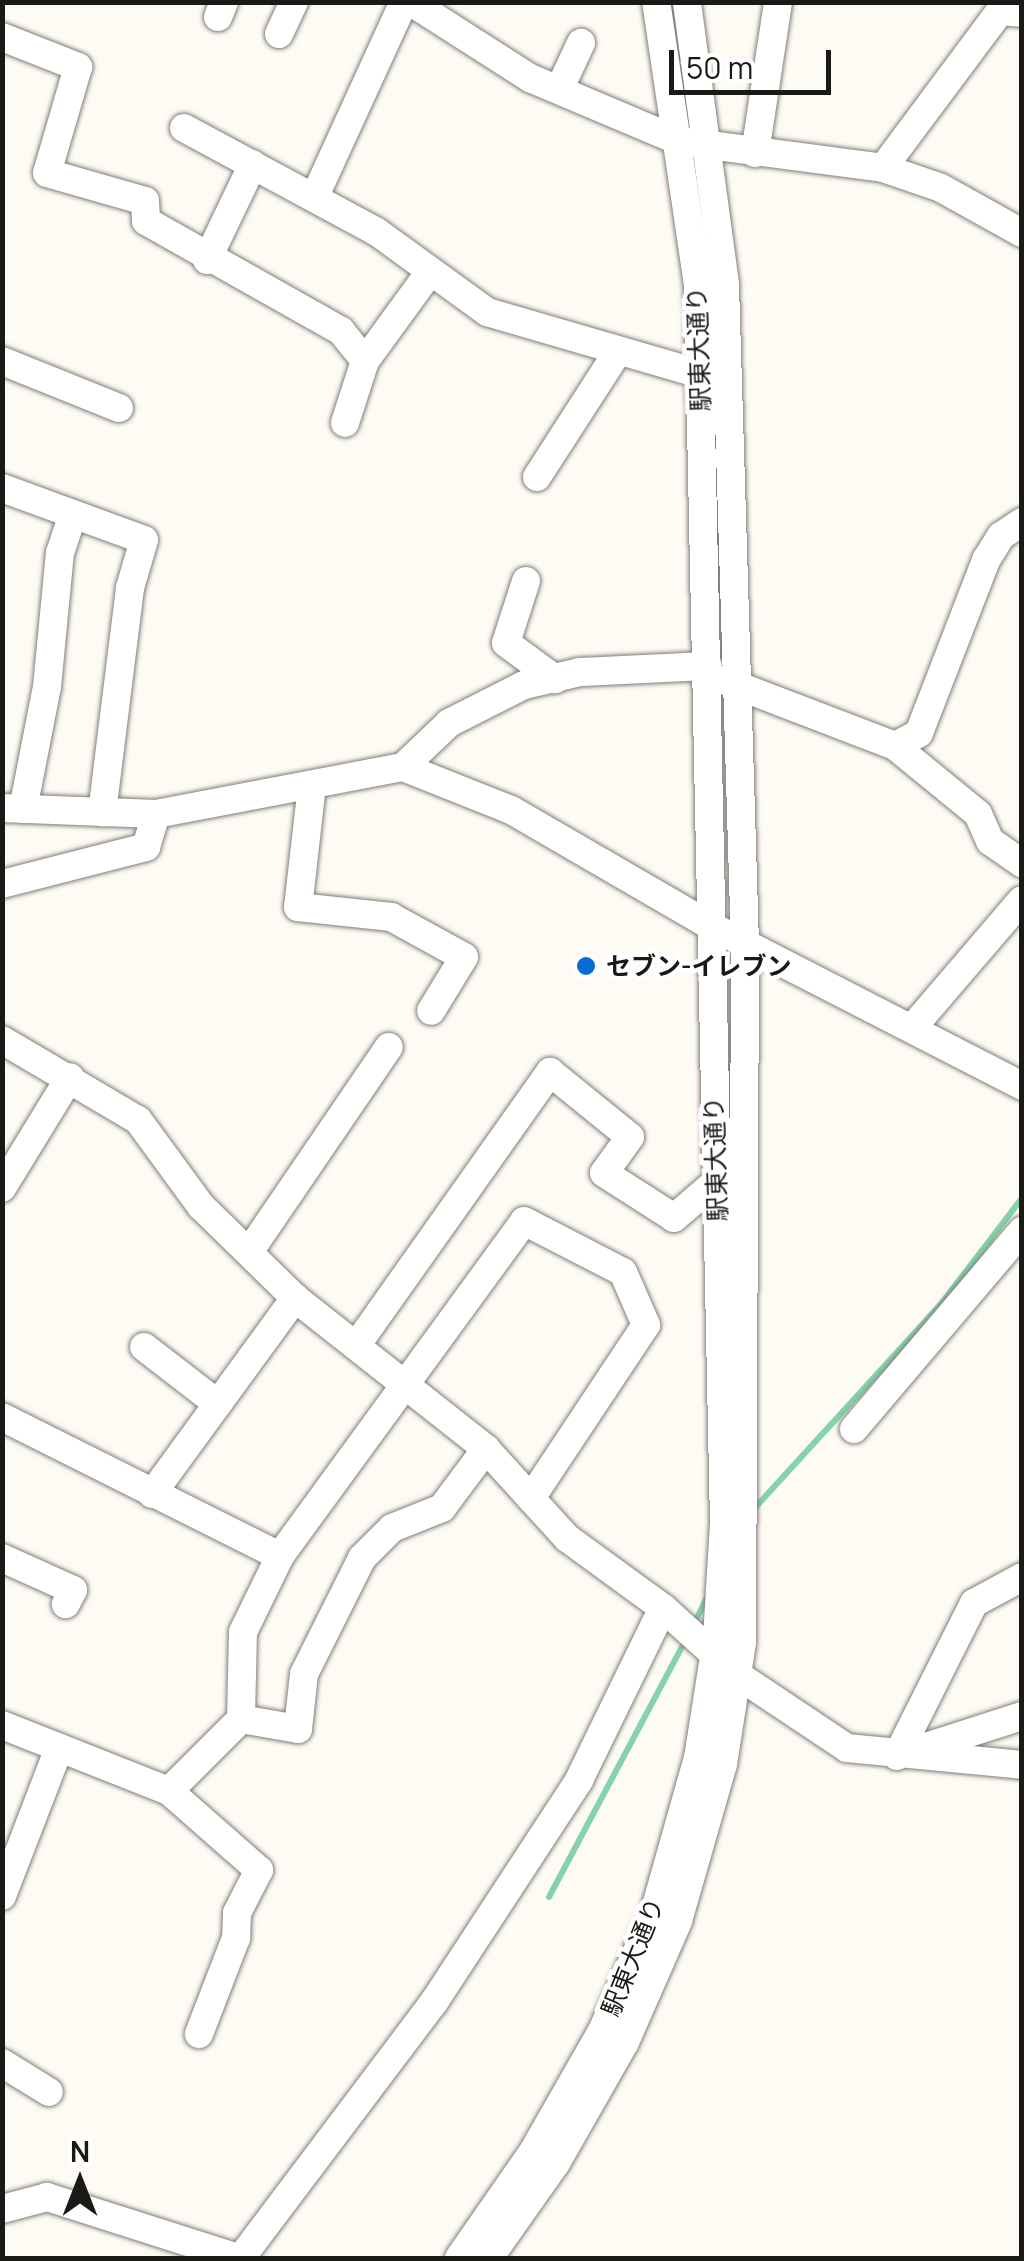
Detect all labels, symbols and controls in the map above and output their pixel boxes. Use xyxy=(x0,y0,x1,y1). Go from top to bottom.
scale bar xyxy=(674,30,836,92)
text: 50 m xyxy=(686,47,753,88)
street label: 駅東大通り xyxy=(682,286,716,412)
place label: セブン-イレブン xyxy=(606,951,791,981)
marker: セブン-イレブン xyxy=(575,955,597,977)
street label: 駅東大通り xyxy=(699,1096,733,1222)
street label: 駅東大通り xyxy=(596,1893,670,2021)
north arrow xyxy=(30,2131,130,2231)
text: N xyxy=(70,2132,90,2170)

